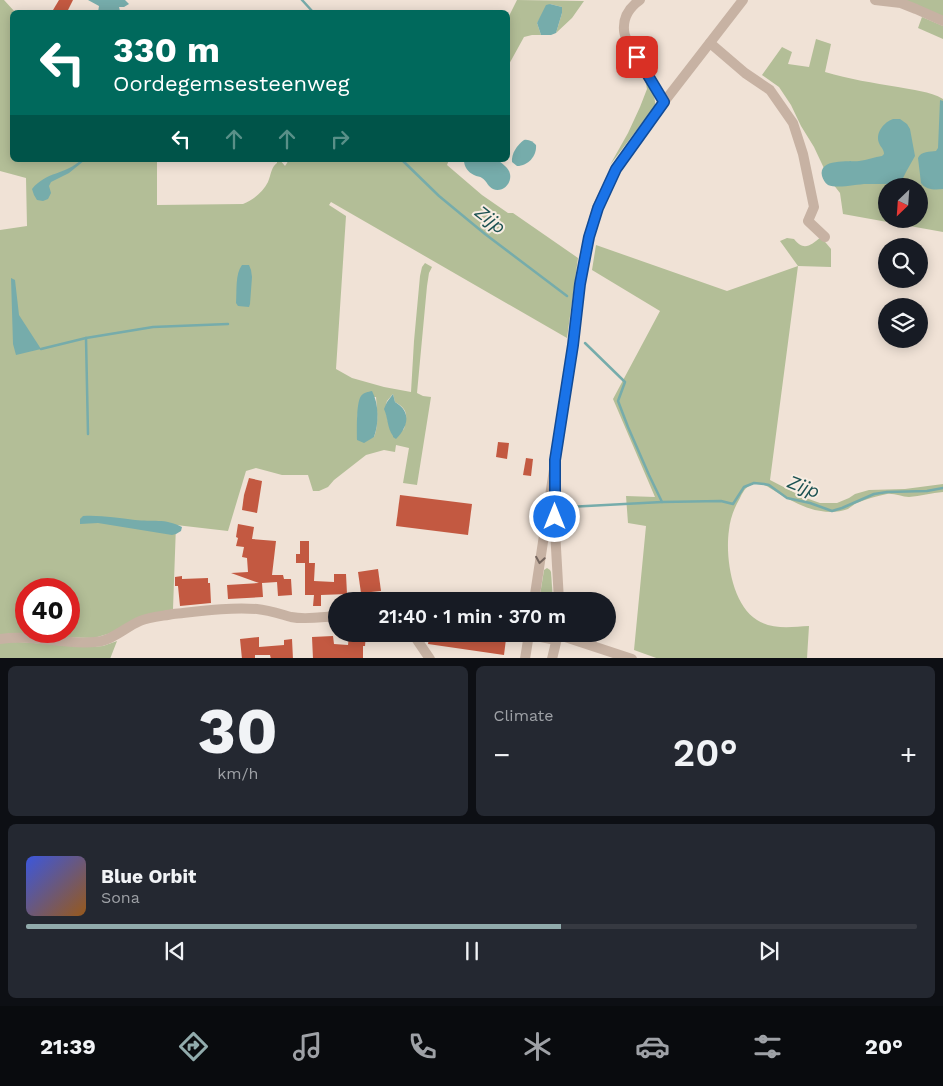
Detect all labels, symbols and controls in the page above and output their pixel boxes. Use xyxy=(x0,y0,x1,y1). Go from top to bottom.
text: 330 m xyxy=(113,29,220,71)
icon: left xyxy=(30,30,95,95)
pin xyxy=(616,36,658,78)
icon: arrive xyxy=(623,43,651,71)
text: Oordegemsesteenweg xyxy=(113,71,350,96)
icon: left xyxy=(167,125,195,153)
icon: ahead xyxy=(220,125,248,153)
icon: ahead xyxy=(273,125,301,153)
icon: right xyxy=(326,125,354,153)
north arrow xyxy=(878,178,928,228)
map controls xyxy=(878,178,928,348)
water label: Zijp xyxy=(470,200,511,239)
button: search xyxy=(878,238,928,288)
button: layers xyxy=(878,298,928,348)
water label: Zijp xyxy=(783,470,823,503)
position arrow xyxy=(528,490,580,542)
one-way arrow xyxy=(535,557,546,565)
speed limit sign: 40 xyxy=(15,578,80,643)
text: 21:40 · 1 min · 370 m xyxy=(378,605,566,628)
text: 30 xyxy=(198,693,278,769)
text: Climate xyxy=(494,706,554,725)
text: 20° xyxy=(673,731,738,775)
text: − xyxy=(494,738,510,771)
text: + xyxy=(900,738,917,771)
text: km/h xyxy=(217,764,258,783)
text: Blue Orbit xyxy=(101,865,196,888)
text: Sona xyxy=(101,888,140,907)
icon: previous xyxy=(161,937,189,965)
icon: pause xyxy=(458,937,486,965)
icon: next xyxy=(755,937,783,965)
icon: directions xyxy=(176,1029,211,1064)
icon: music xyxy=(290,1029,325,1064)
icon: phone xyxy=(405,1029,440,1064)
icon: climate xyxy=(520,1029,555,1064)
icon: car xyxy=(635,1029,670,1064)
icon: filters xyxy=(750,1029,785,1064)
text: 21:39 xyxy=(40,1034,96,1059)
text: 20° xyxy=(865,1034,903,1059)

